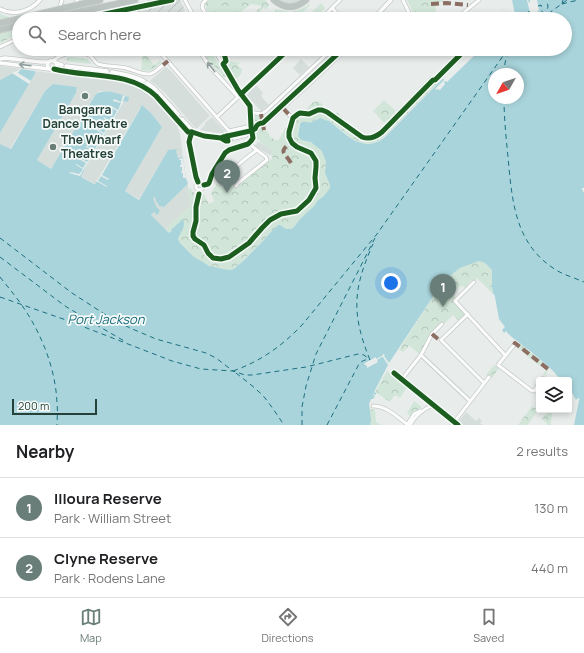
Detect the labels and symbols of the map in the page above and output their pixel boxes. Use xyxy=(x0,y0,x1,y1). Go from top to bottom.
one-way arrow xyxy=(19,62,32,69)
one-way arrow xyxy=(207,62,216,73)
north arrow xyxy=(488,68,524,104)
marker: Bangarra Dance Theatre xyxy=(80,91,90,101)
place label: Bangarra Dance Theatre xyxy=(43,101,127,132)
place label: The Wharf Theatres xyxy=(61,131,121,162)
marker: The Wharf Theatres xyxy=(48,142,58,152)
pin: 2 xyxy=(214,160,240,193)
your location xyxy=(381,273,401,293)
pin: 1 xyxy=(430,274,456,307)
water label: Port Jackson xyxy=(68,310,146,328)
scale bar xyxy=(12,397,97,416)

